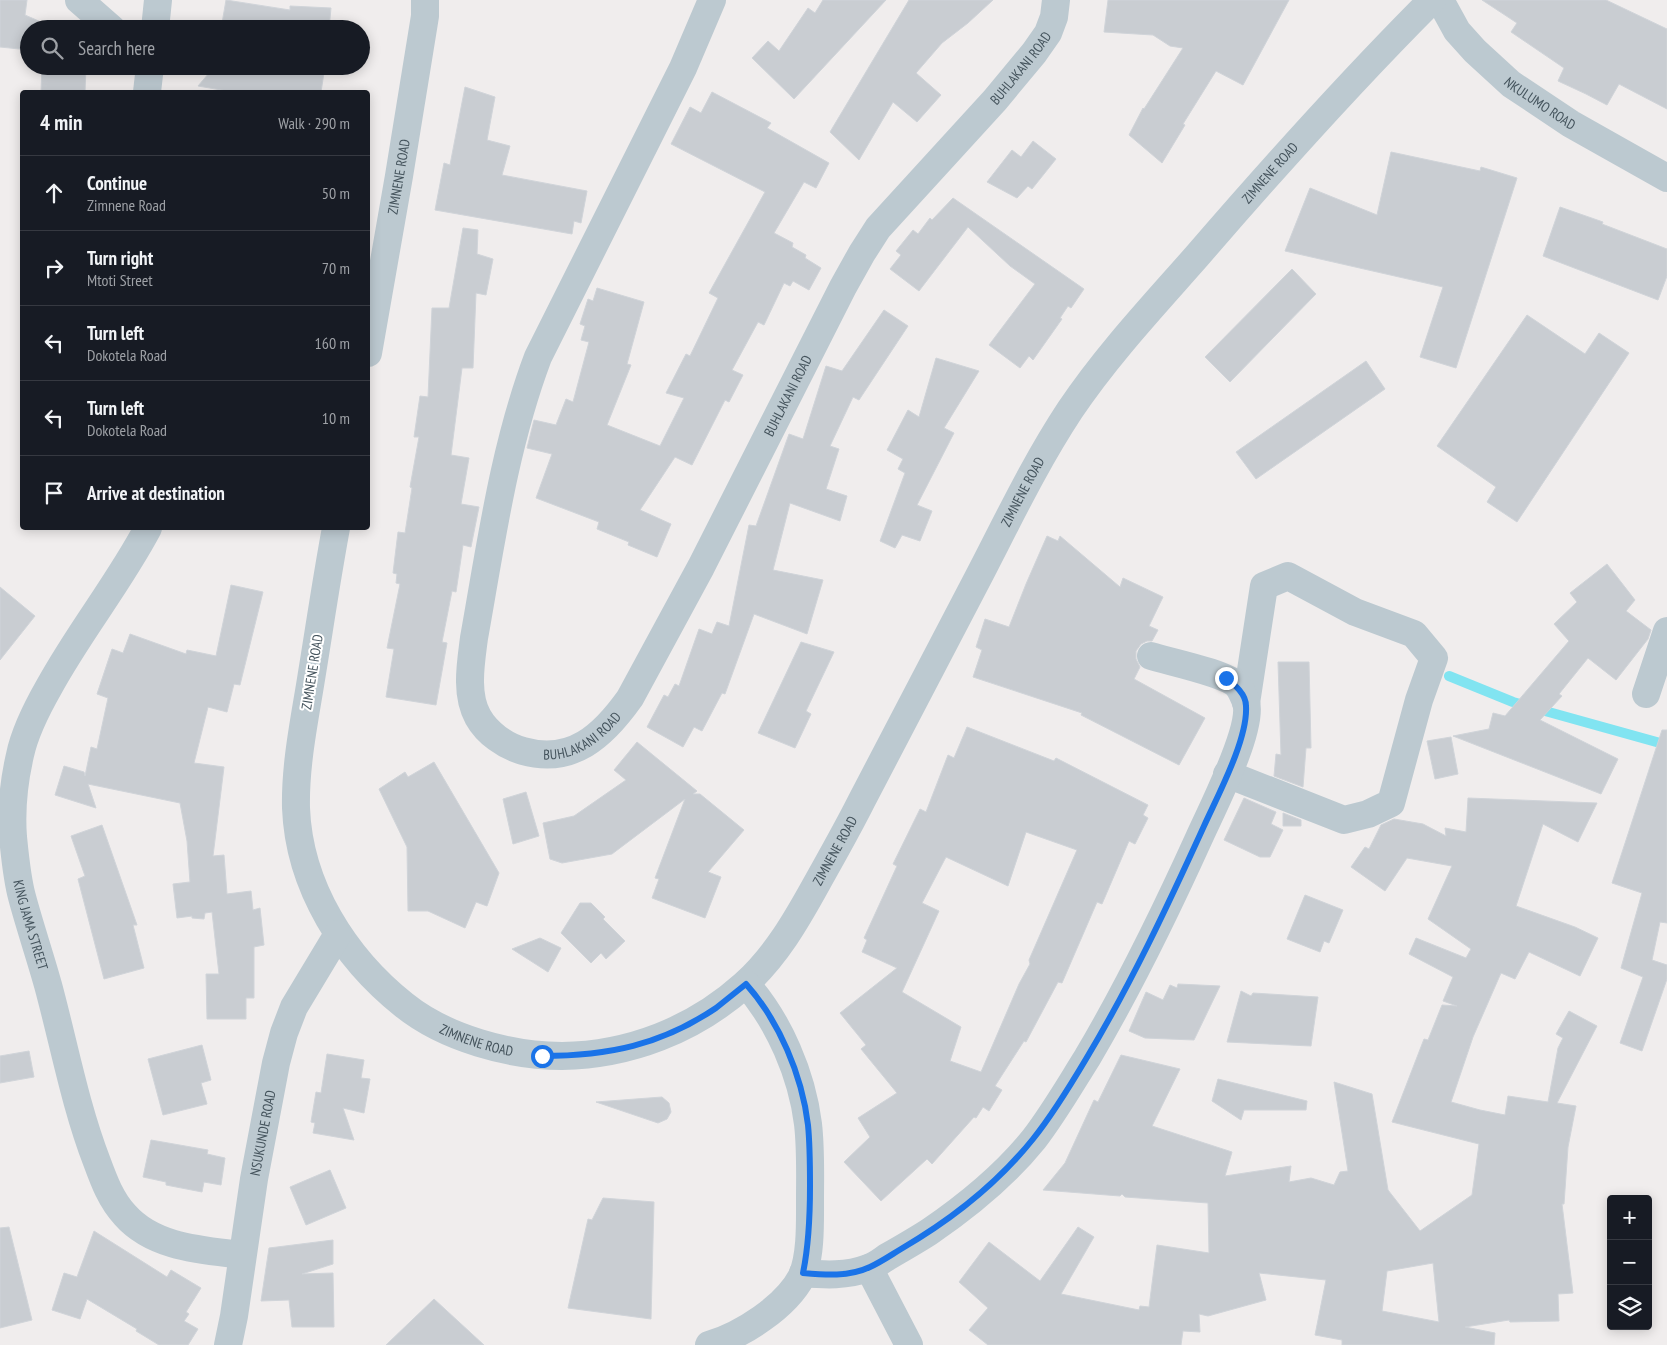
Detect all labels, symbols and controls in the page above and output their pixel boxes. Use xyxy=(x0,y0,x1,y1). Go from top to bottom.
search box xyxy=(20,20,370,75)
street label: BUHLAKANI ROAD xyxy=(986,28,1055,109)
icon: search xyxy=(38,34,66,62)
text: Search here xyxy=(78,36,155,60)
street label: NKULUMO ROAD xyxy=(1500,73,1579,134)
text: 4 min xyxy=(40,109,82,136)
text: Walk · 290 m xyxy=(278,113,350,133)
street label: ZIMNENE ROAD xyxy=(383,138,414,216)
street label: ZIMNENE ROAD xyxy=(1238,138,1302,207)
text: Continue xyxy=(87,171,147,195)
icon: ahead xyxy=(40,179,68,207)
text: 50 m xyxy=(322,183,350,203)
text: Zimnene Road xyxy=(87,195,166,215)
text: Turn right xyxy=(87,246,153,270)
icon: right xyxy=(40,254,68,282)
text: 70 m xyxy=(322,258,350,278)
text: Mtoti Street xyxy=(87,270,153,290)
text: Turn left xyxy=(87,321,144,345)
icon: left xyxy=(40,329,68,357)
text: 160 m xyxy=(315,333,350,353)
text: Dokotela Road xyxy=(87,345,167,365)
street label: BUHLAKANI ROAD xyxy=(760,352,816,439)
text: Turn left xyxy=(87,396,144,420)
icon: left xyxy=(40,404,68,432)
text: 10 m xyxy=(322,408,350,428)
text: Dokotela Road xyxy=(87,420,167,440)
street label: ZIMNENE ROAD xyxy=(997,454,1048,530)
icon: arrive xyxy=(40,479,68,507)
text: Arrive at destination xyxy=(87,481,225,505)
street label: ZIMNENE ROAD xyxy=(297,633,327,711)
route end xyxy=(1215,667,1238,690)
street label: BUHLAKANI ROAD xyxy=(543,708,625,764)
street label: ZIMNENE ROAD xyxy=(809,813,861,888)
street label: KING JAMA STREET xyxy=(9,878,52,973)
street label: ZIMNENE ROAD xyxy=(437,1020,515,1060)
route start xyxy=(531,1045,554,1068)
street label: NSUKUNDE ROAD xyxy=(246,1089,280,1177)
map controls xyxy=(1607,1195,1652,1330)
button: + xyxy=(1607,1195,1652,1240)
button: − xyxy=(1607,1240,1652,1285)
button: layers xyxy=(1607,1285,1652,1330)

